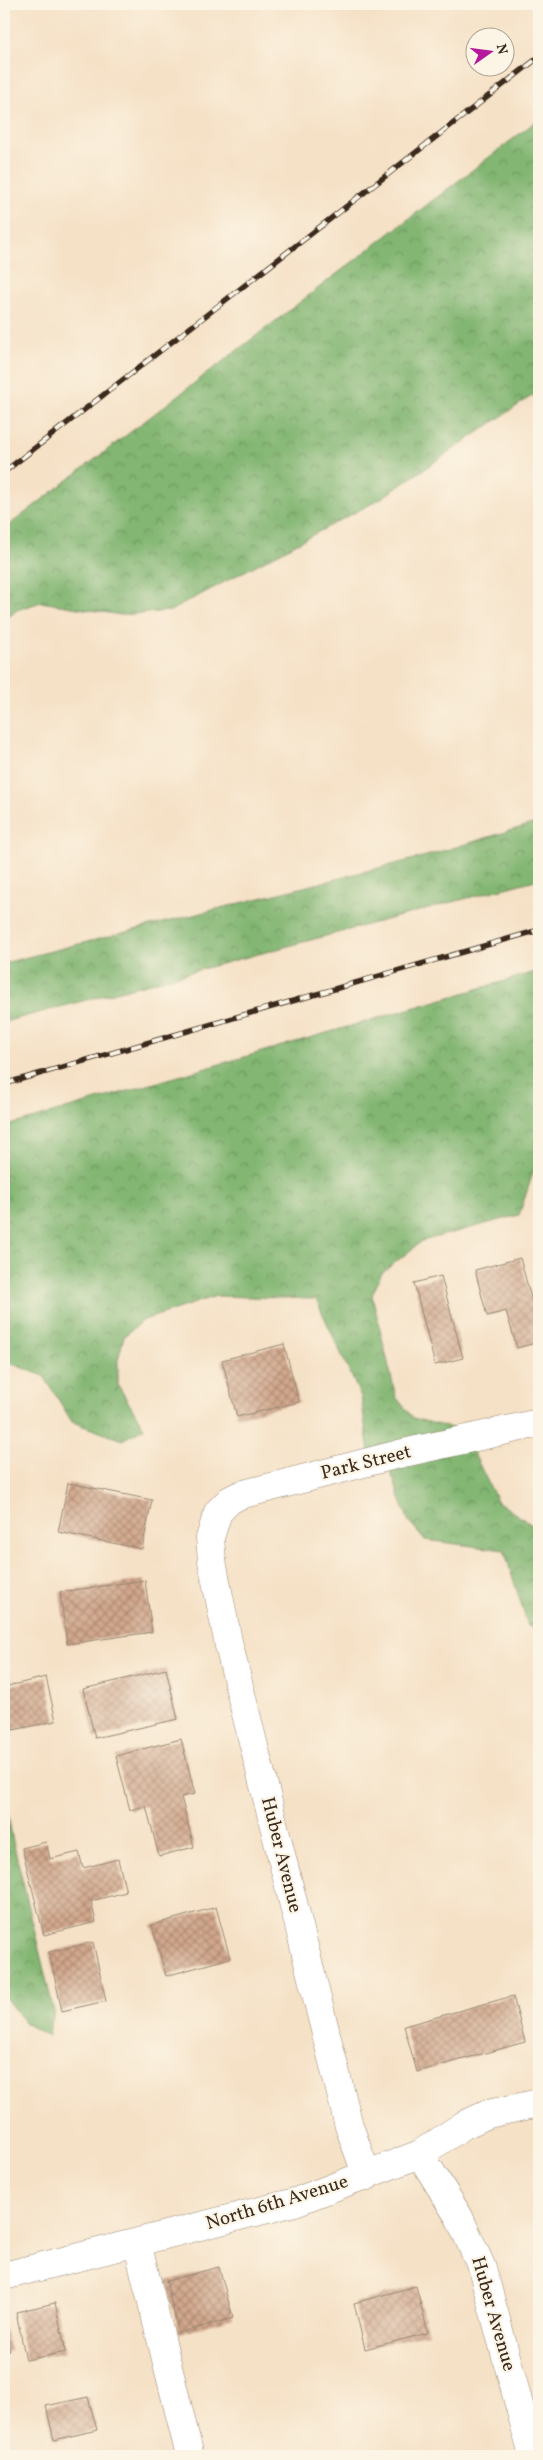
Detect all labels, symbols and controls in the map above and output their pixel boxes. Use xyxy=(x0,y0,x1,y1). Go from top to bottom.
north arrow xyxy=(466,28,516,78)
text: N xyxy=(491,42,512,56)
street label: Park Street xyxy=(318,1439,414,1487)
street label: Huber Avenue xyxy=(254,1794,308,1916)
street label: North 6th Avenue xyxy=(203,2169,351,2237)
street label: Huber Avenue xyxy=(464,2254,522,2374)

